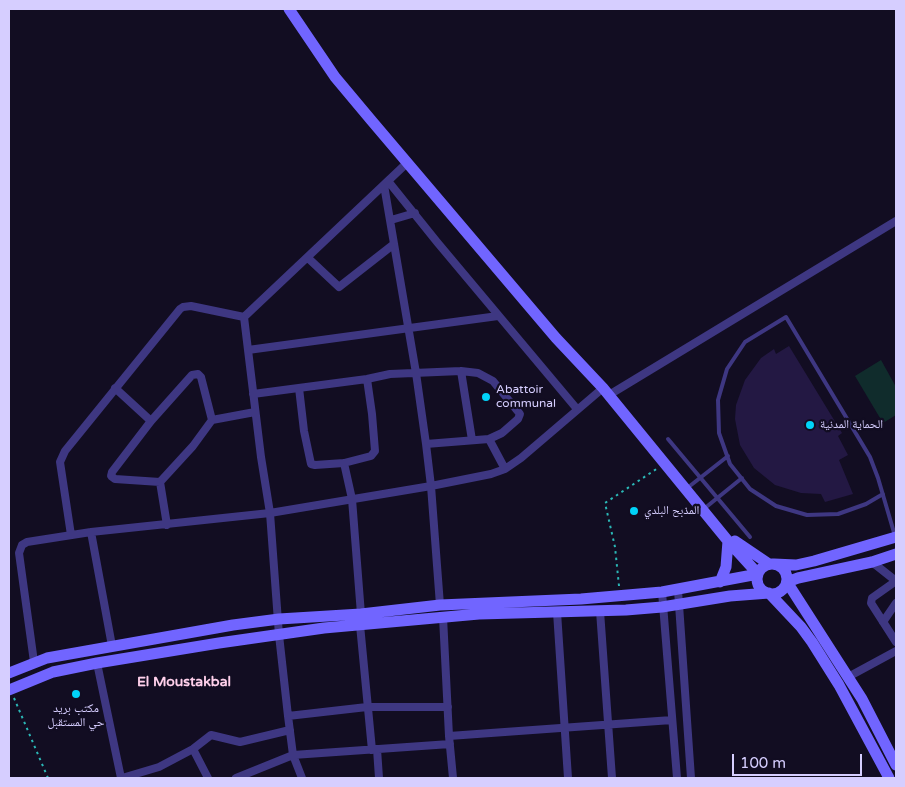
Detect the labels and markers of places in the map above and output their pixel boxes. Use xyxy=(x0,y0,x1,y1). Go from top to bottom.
place label: Abattoir communal xyxy=(496,383,556,411)
marker: Abattoir communal xyxy=(480,391,492,403)
place label: الحماية المدنية xyxy=(820,418,883,432)
marker: الحماية المدنية xyxy=(804,419,816,431)
place label: المذبح البلدي xyxy=(644,504,699,518)
marker: المذبح البلدي xyxy=(628,505,640,517)
marker: مكتب بريد حي المستقبل xyxy=(70,688,82,700)
place label: مكتب بريد حي المستقبل xyxy=(48,702,104,730)

